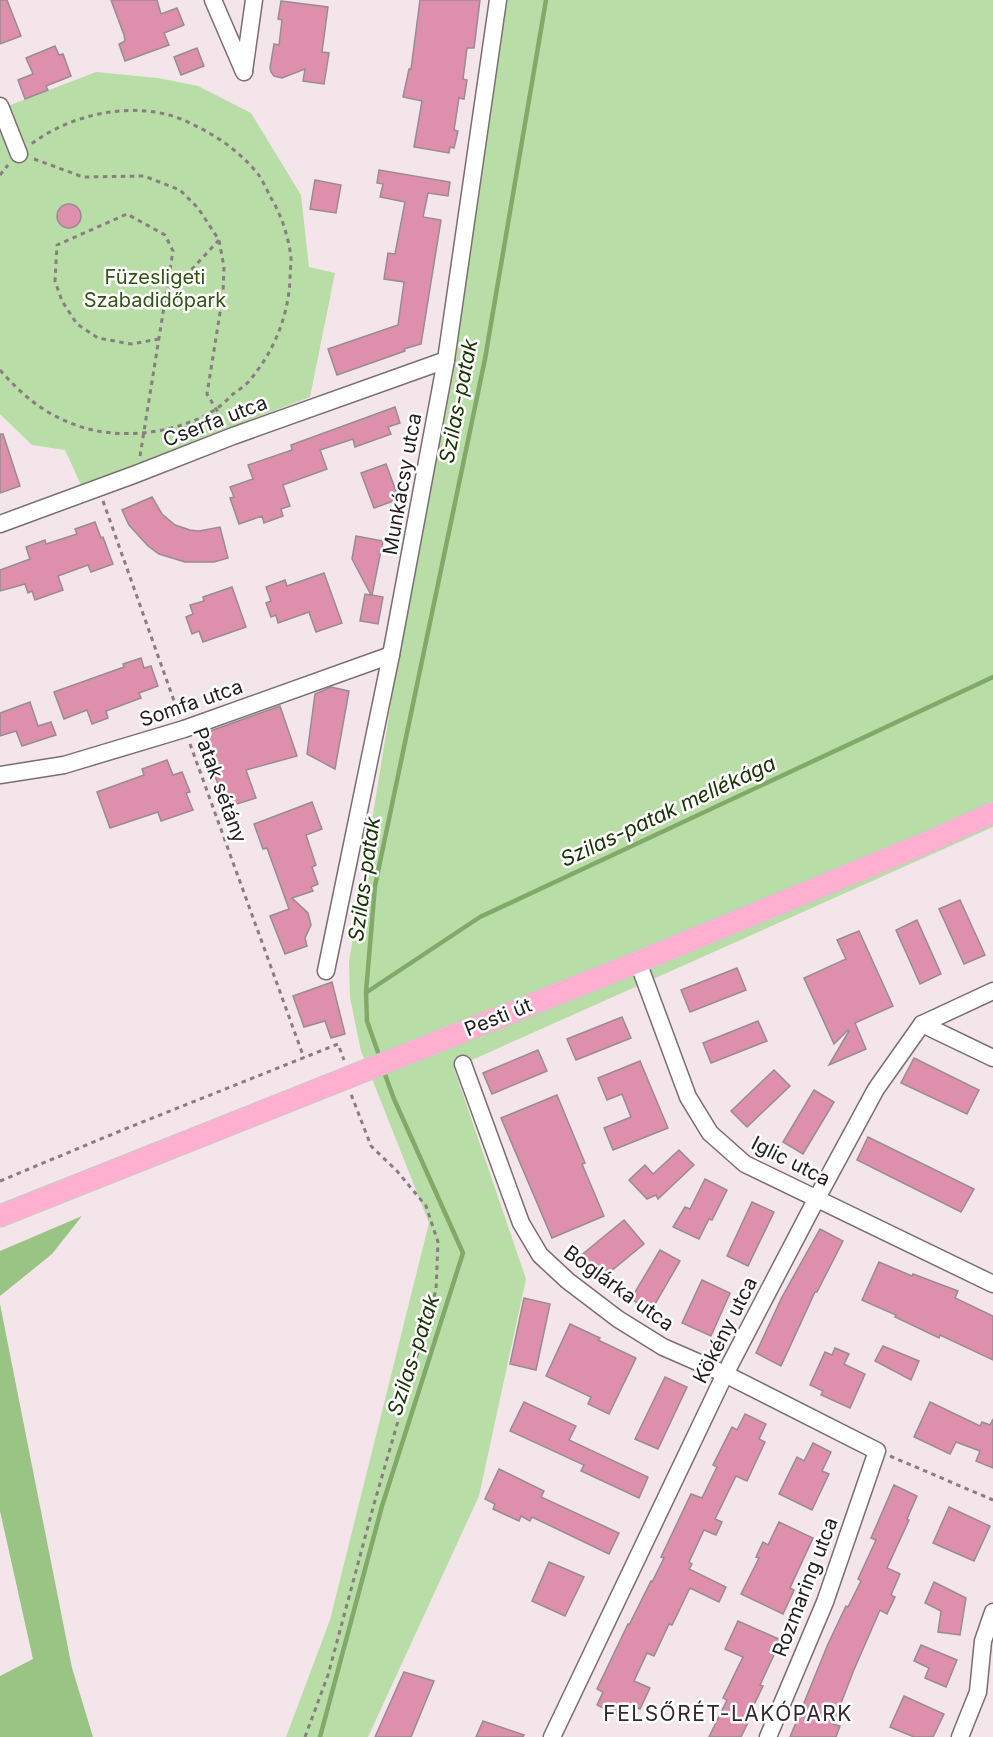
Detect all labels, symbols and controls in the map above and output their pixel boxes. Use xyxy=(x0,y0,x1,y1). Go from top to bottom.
park label: Füzesligeti Szabadidőpark xyxy=(84,265,226,312)
water label: Szilas-patak xyxy=(434,336,482,465)
street label: Cserfa utca xyxy=(160,390,270,452)
street label: Munkácsy utca xyxy=(378,411,426,557)
street label: Somfa utca xyxy=(136,674,246,732)
street label: Patak sétány xyxy=(188,724,252,846)
water label: Szilas-patak mellékága xyxy=(556,750,780,872)
water label: Szilas-patak xyxy=(343,815,385,943)
street label: Pesti út xyxy=(461,993,535,1041)
street label: Iglic utca xyxy=(748,1131,834,1191)
street label: Boglárka utca xyxy=(559,1240,679,1336)
street label: Kökény utca xyxy=(688,1273,762,1387)
water label: Szilas-patak xyxy=(382,1291,444,1419)
street label: Rozmaring utca xyxy=(767,1514,843,1660)
district label: FELSŐRÉT-LAKÓPARK xyxy=(603,1700,853,1726)

